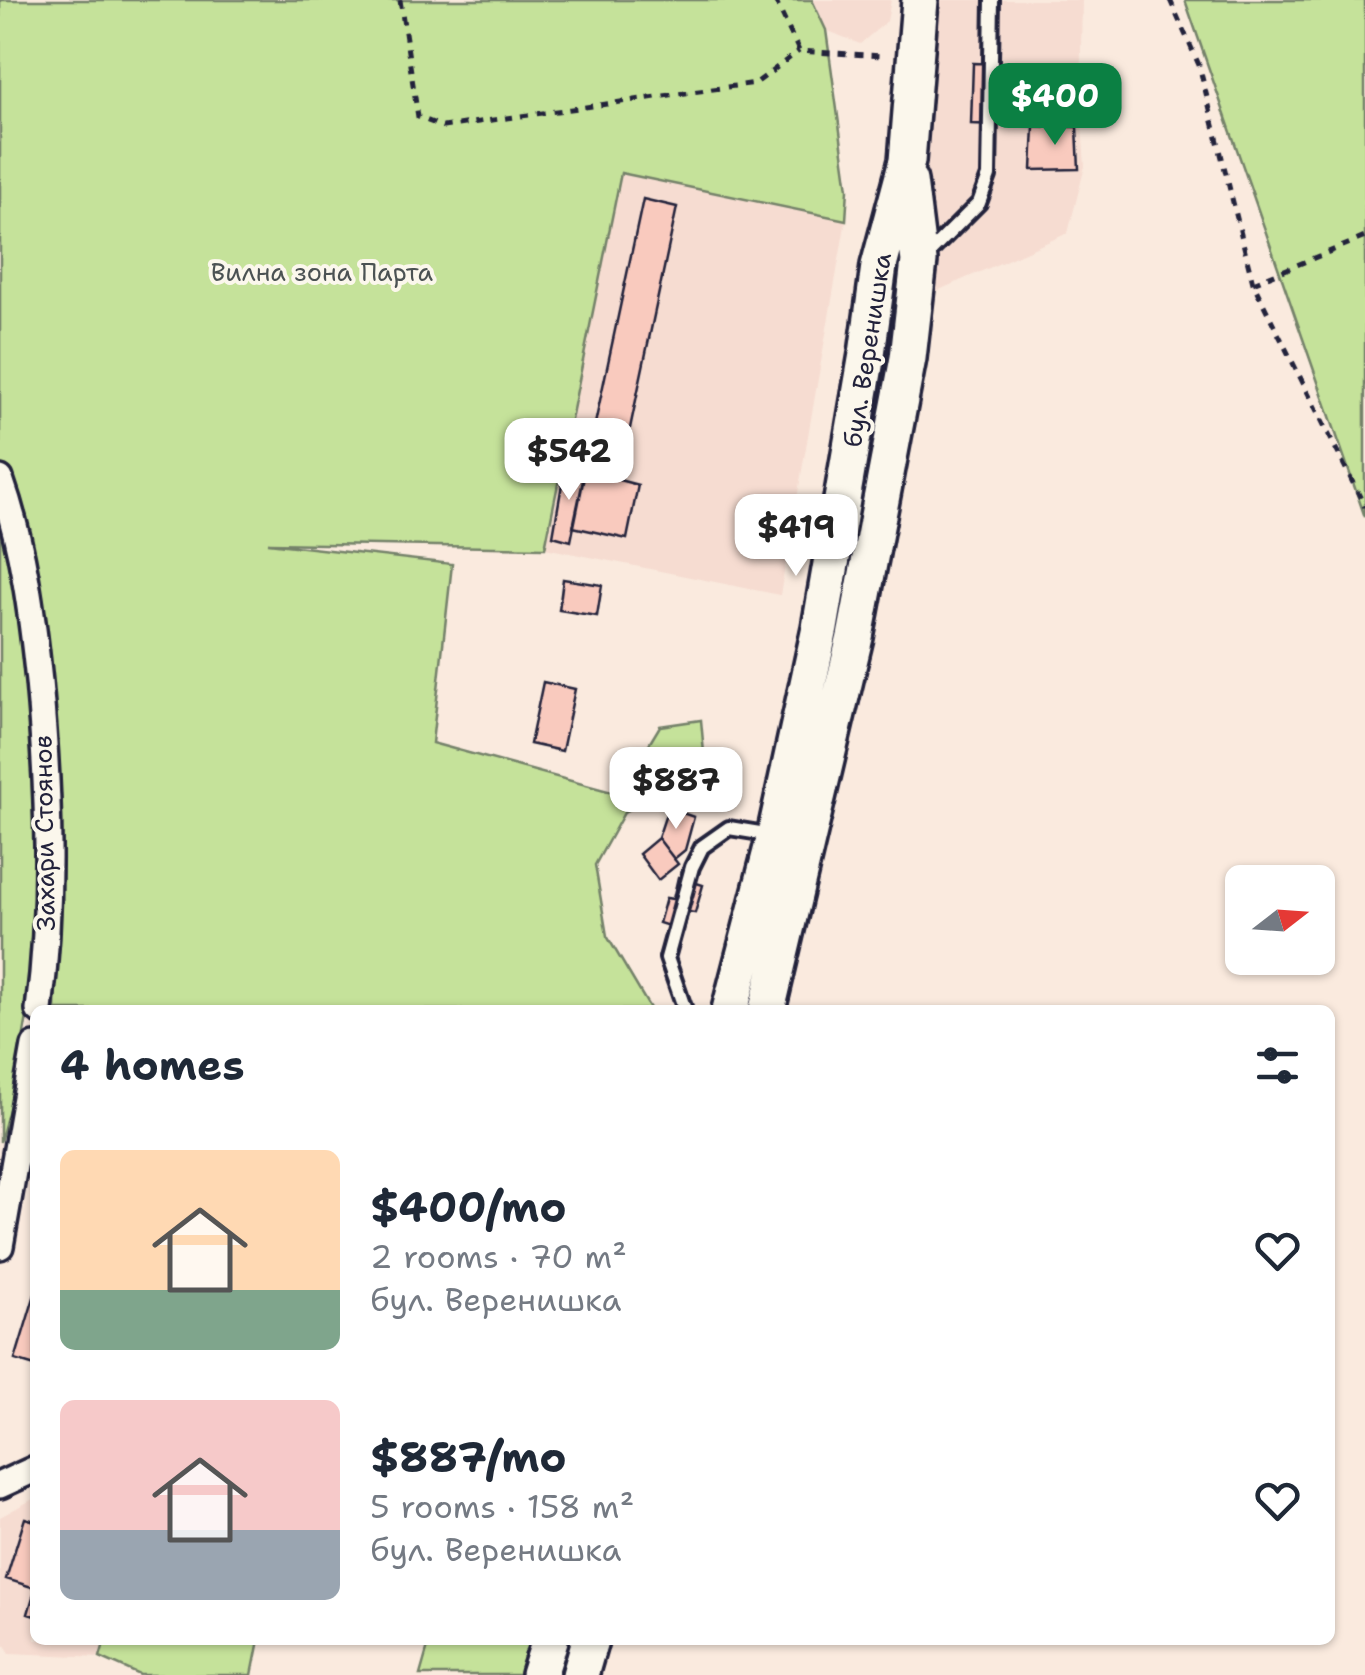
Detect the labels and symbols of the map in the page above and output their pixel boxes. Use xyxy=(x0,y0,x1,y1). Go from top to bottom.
pin: $400 xyxy=(996,63,1114,148)
street label: бул. Веренишка xyxy=(835,250,899,450)
park label: Вилна зона Парта xyxy=(211,255,434,289)
pin: $542 xyxy=(510,418,628,503)
pin: $419 xyxy=(737,494,855,579)
street label: Захари Стоянов xyxy=(25,735,63,931)
pin: $887 xyxy=(617,747,735,832)
north arrow xyxy=(1225,865,1335,975)

